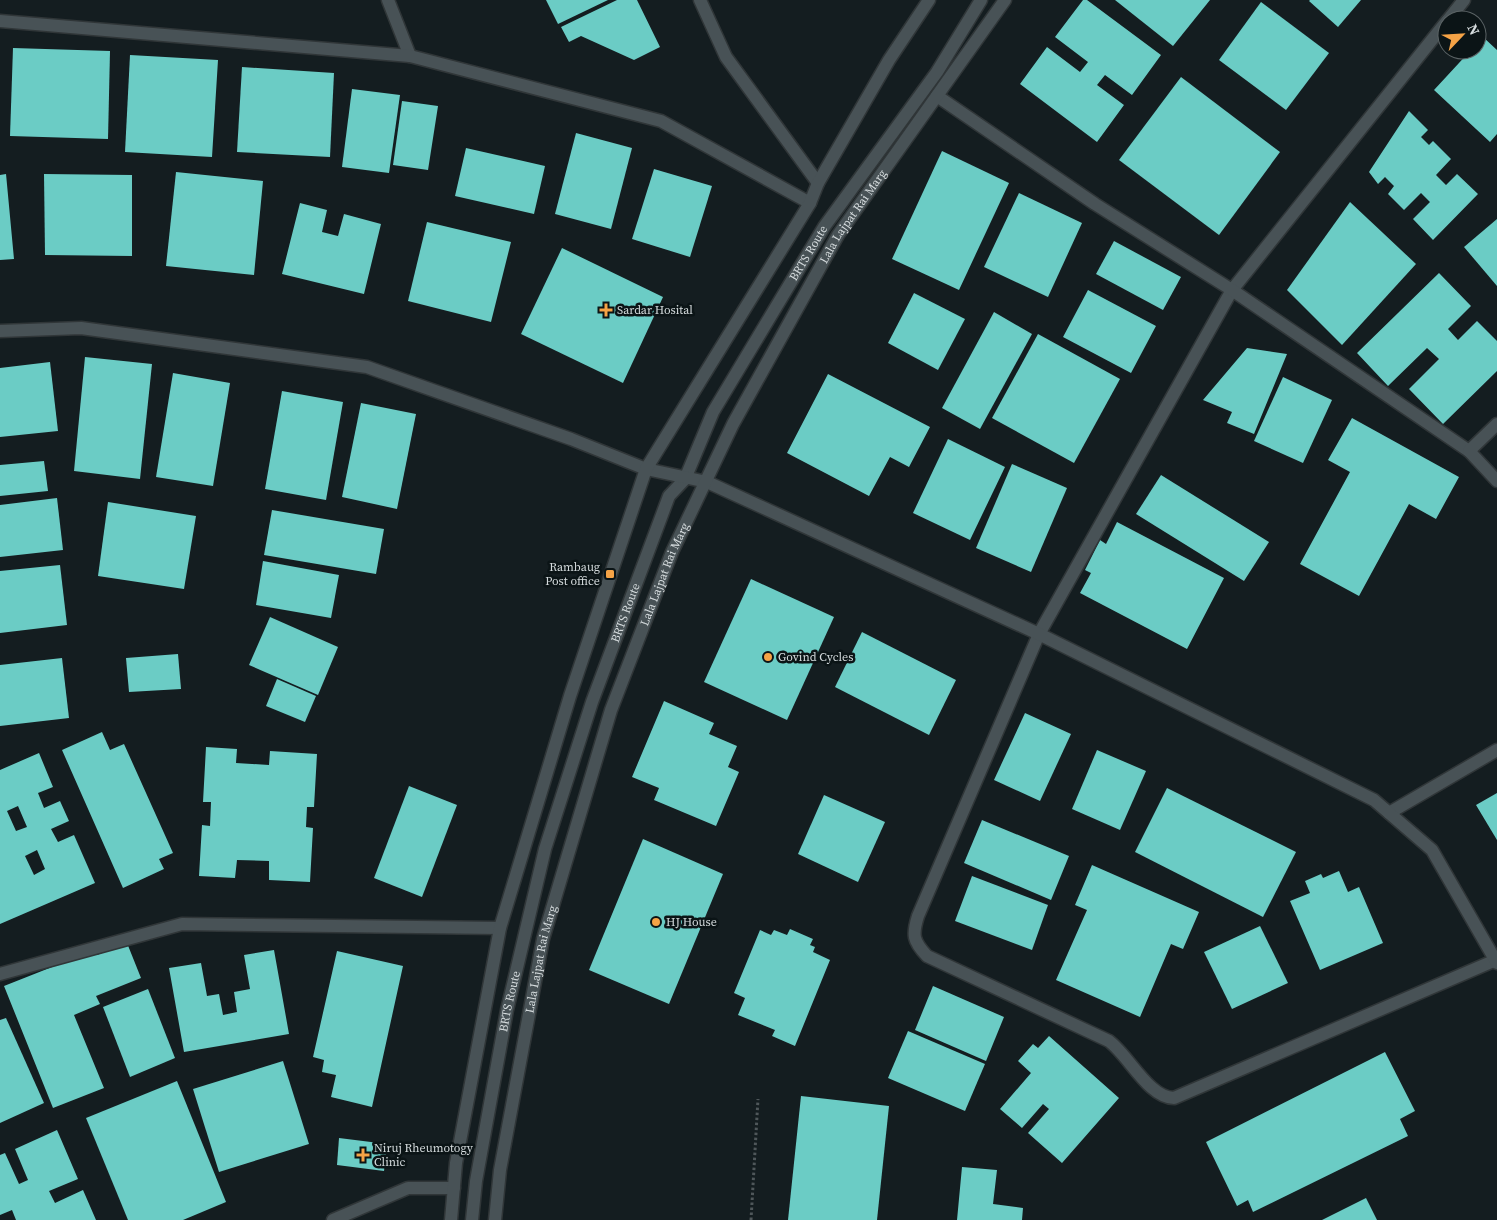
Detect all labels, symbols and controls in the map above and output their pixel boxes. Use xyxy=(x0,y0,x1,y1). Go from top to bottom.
north arrow xyxy=(1437,10,1487,60)
text: N xyxy=(1463,21,1485,38)
street label: Lala Lajpat Rai Marg xyxy=(816,166,890,266)
street label: BRTS Route xyxy=(786,222,831,284)
place label: Sardar Hosital xyxy=(617,302,693,318)
marker: Sardar Hosital xyxy=(599,303,613,317)
street label: Lala Lajpat Rai Marg xyxy=(636,520,693,628)
place label: Rambaug Post office xyxy=(545,559,600,589)
marker: Rambaug Post office xyxy=(604,568,616,580)
street label: BRTS Route xyxy=(607,581,644,645)
place label: Govind Cycles xyxy=(778,649,853,665)
marker: Govind Cycles xyxy=(762,651,774,663)
street label: Lala Lajpat Rai Marg xyxy=(521,903,561,1015)
place label: HJ House xyxy=(666,914,717,930)
marker: HJ House xyxy=(650,916,662,928)
street label: BRTS Route xyxy=(495,969,524,1033)
place label: Niruj Rheumotogy Clinic xyxy=(374,1140,474,1170)
marker: Niruj Rheumotogy Clinic xyxy=(356,1148,370,1162)

